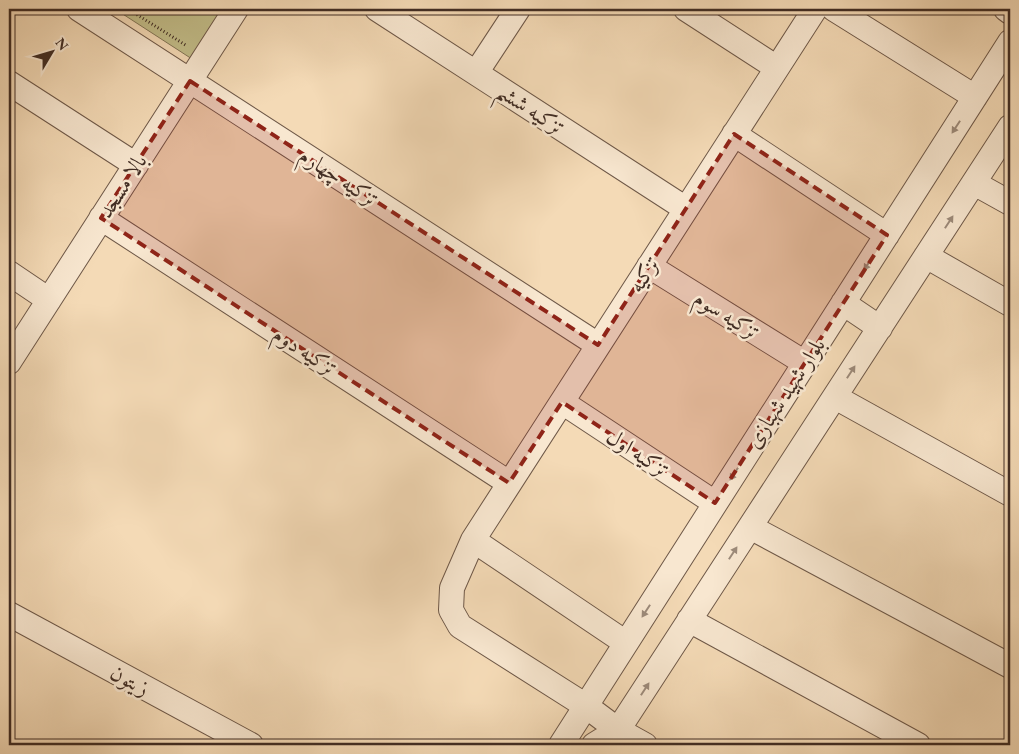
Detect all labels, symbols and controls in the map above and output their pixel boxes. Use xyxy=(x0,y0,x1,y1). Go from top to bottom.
north arrow xyxy=(28,28,78,78)
text: N xyxy=(52,34,73,55)
street label: تزکیه ششم xyxy=(487,76,571,148)
one-way arrow xyxy=(951,120,960,133)
street label: تزکیه چهارم xyxy=(291,140,384,218)
street label: بالا مسجد xyxy=(91,148,153,224)
one-way arrow xyxy=(944,215,954,228)
street label: تزکیه xyxy=(621,250,667,298)
one-way arrow xyxy=(863,257,873,270)
street label: تزکیه سوم xyxy=(686,283,766,351)
street label: تزکیه دوم xyxy=(264,319,343,387)
street label: بلوار شهید شهبازی xyxy=(738,332,832,454)
one-way arrow xyxy=(846,366,856,379)
street label: تزکیه اول xyxy=(601,422,675,484)
one-way arrow xyxy=(729,468,738,481)
one-way arrow xyxy=(729,546,738,559)
one-way arrow xyxy=(641,605,651,618)
street label: زیتون xyxy=(105,658,155,702)
one-way arrow xyxy=(640,682,650,695)

